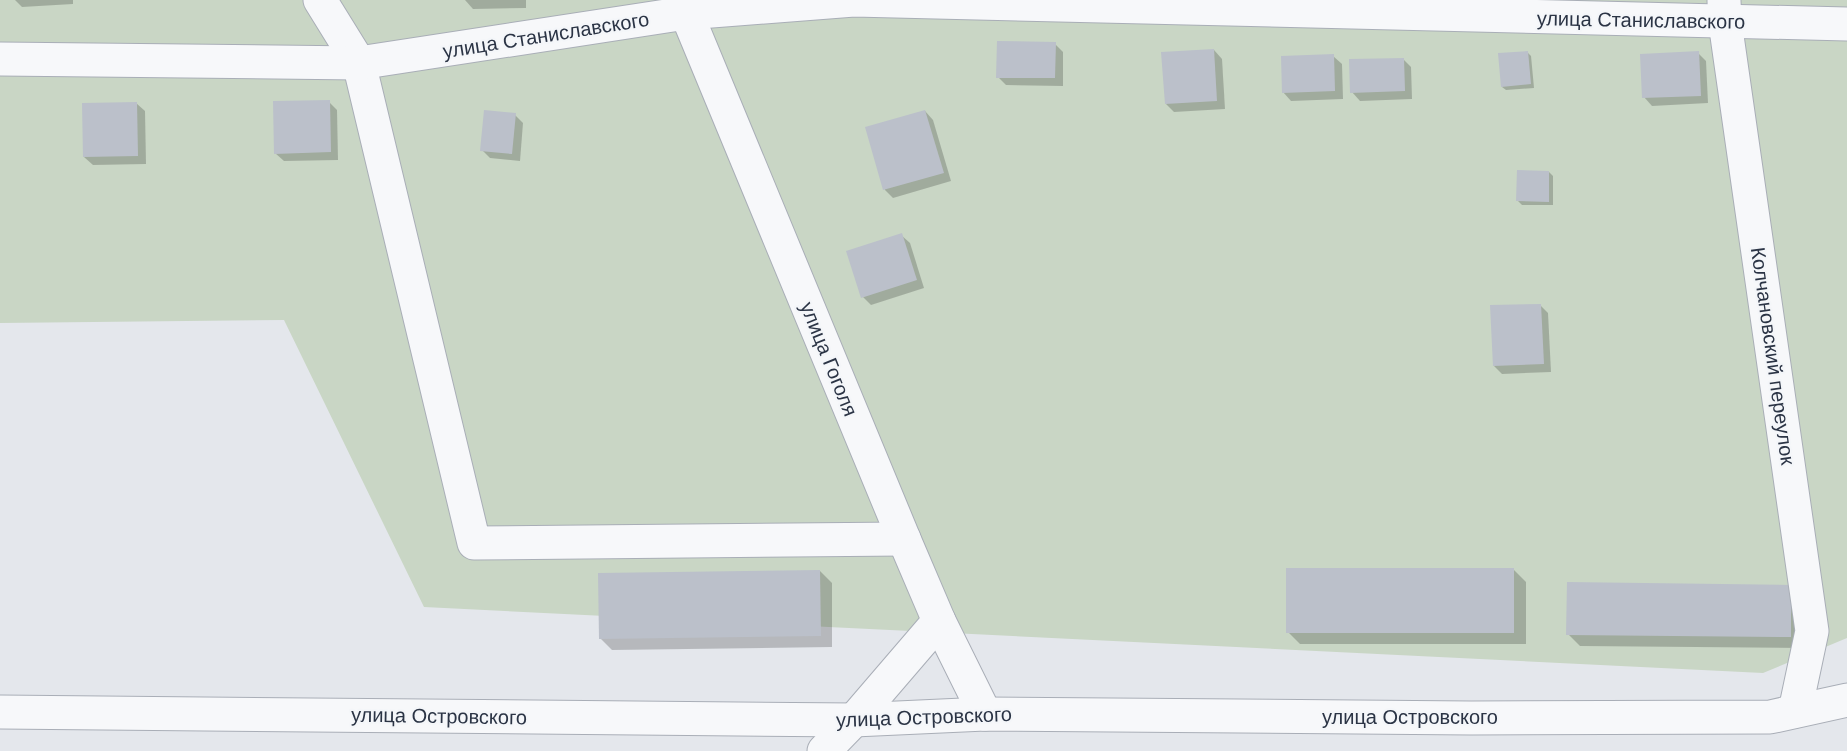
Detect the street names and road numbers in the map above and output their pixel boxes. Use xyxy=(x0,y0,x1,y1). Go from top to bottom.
street label: улица Станиславского xyxy=(1537,7,1745,33)
street label: улица Станиславского xyxy=(441,8,651,62)
street label: Колчановский переулок xyxy=(1747,246,1799,467)
street label: улица Гоголя xyxy=(796,299,862,419)
street label: улица Островского xyxy=(351,703,527,729)
street label: улица Островского xyxy=(836,703,1012,731)
street label: улица Островского xyxy=(1322,706,1498,728)

